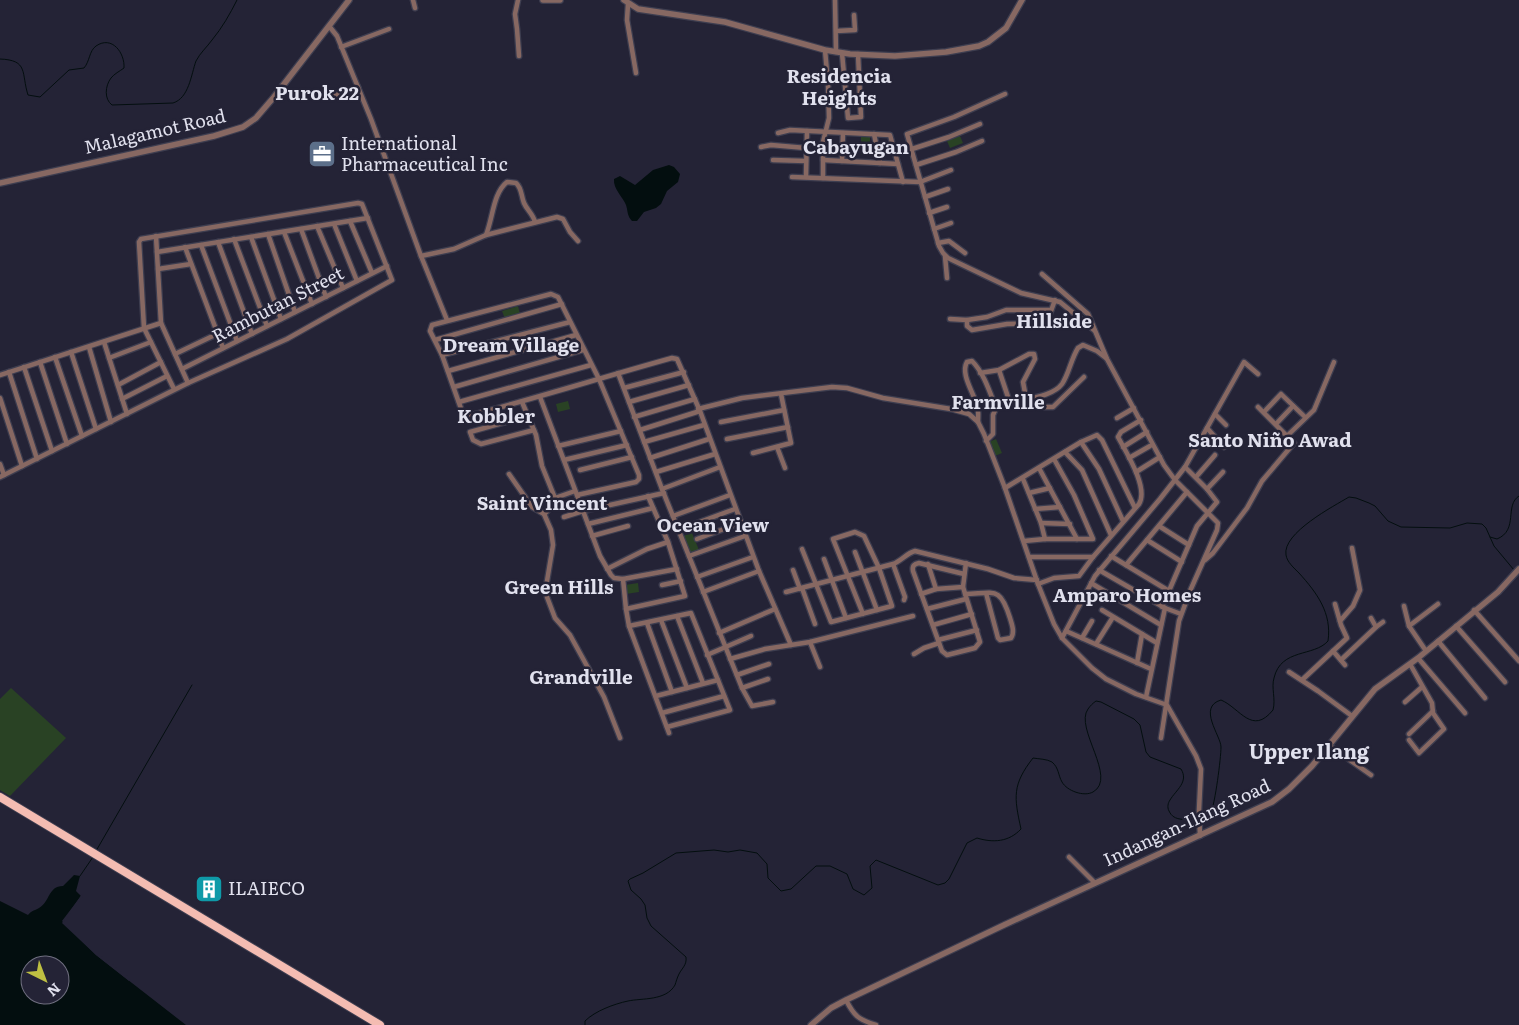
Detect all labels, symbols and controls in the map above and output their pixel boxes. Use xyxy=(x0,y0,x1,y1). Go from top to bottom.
district label: Residencia Heights xyxy=(786,61,892,111)
district label: Purok 22 xyxy=(275,78,359,106)
street label: Malagamot Road xyxy=(81,101,228,160)
place label: International Pharmaceutical Inc xyxy=(341,129,508,177)
district label: Cabayugan xyxy=(803,132,909,160)
office icon: International Pharmaceutical Inc xyxy=(307,139,337,169)
street label: Rambutan Street xyxy=(207,258,349,349)
district label: Hillside xyxy=(1016,306,1092,334)
district label: Dream Village xyxy=(443,330,580,358)
district label: Farmville xyxy=(951,387,1045,415)
district label: Kobbler xyxy=(457,401,536,429)
district label: Santo Niño Awad xyxy=(1188,425,1352,453)
district label: Saint Vincent xyxy=(477,488,608,516)
district label: Ocean View xyxy=(657,510,769,538)
district label: Green Hills xyxy=(504,572,614,600)
district label: Amparo Homes xyxy=(1053,580,1201,608)
district label: Grandville xyxy=(529,662,633,690)
district label: Upper Ilang xyxy=(1249,735,1370,765)
street label: Indangan-Ilang Road xyxy=(1098,771,1274,872)
building icon: ILAIECO xyxy=(194,874,224,904)
place label: ILAIECO xyxy=(228,874,305,901)
north arrow xyxy=(20,955,70,1005)
text: N xyxy=(43,979,65,1002)

